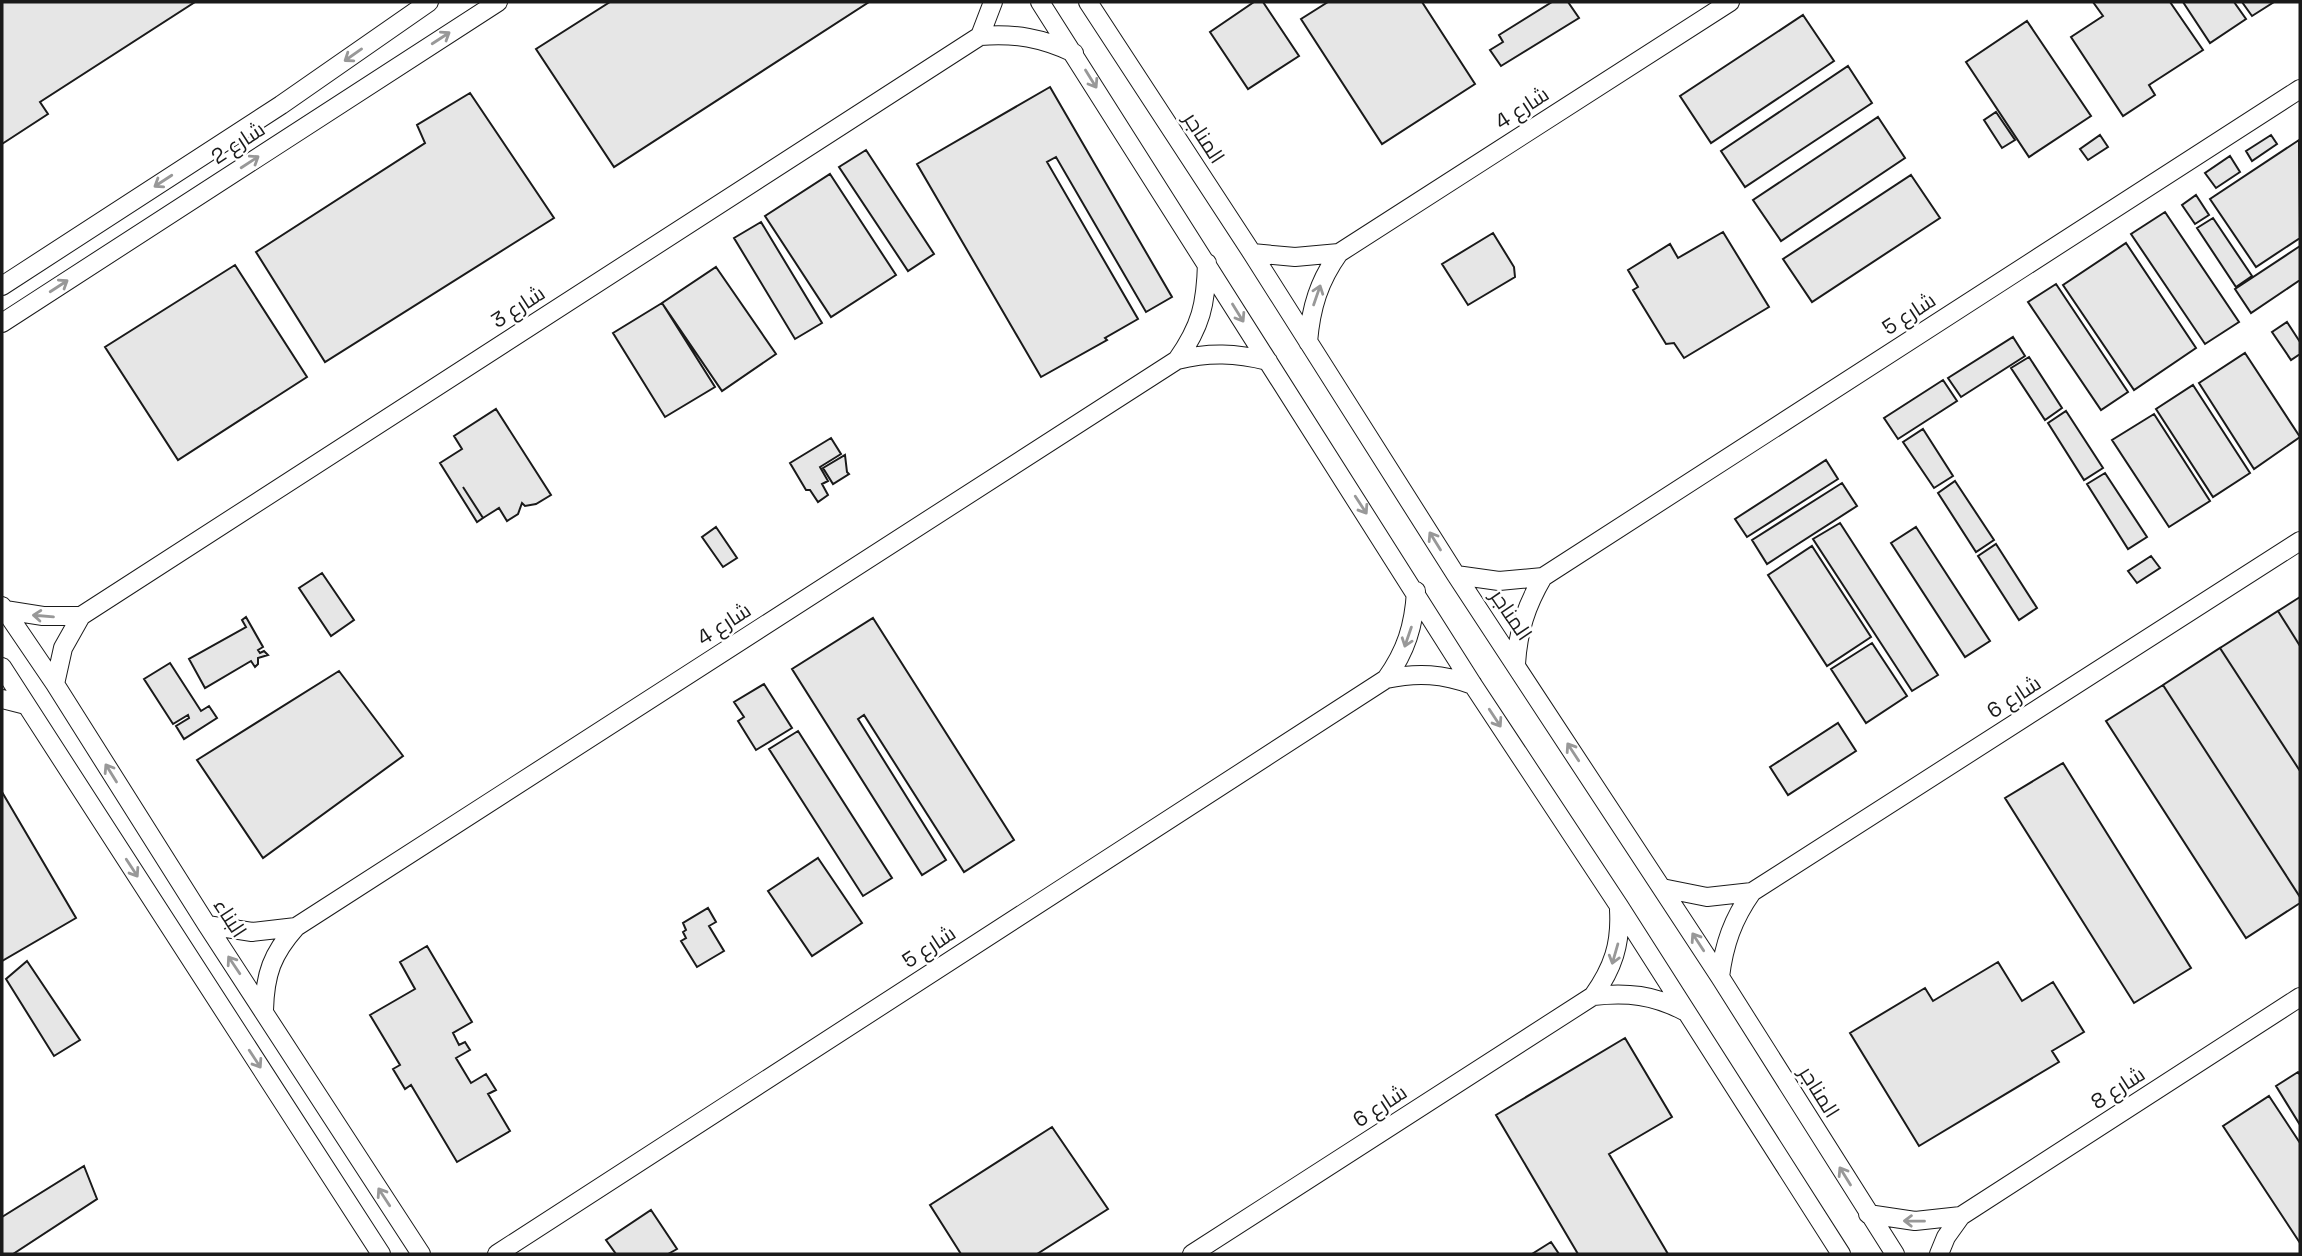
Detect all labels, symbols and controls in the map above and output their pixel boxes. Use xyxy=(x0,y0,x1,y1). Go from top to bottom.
one-way arrow xyxy=(431,31,450,46)
one-way arrow xyxy=(344,48,363,62)
one-way arrow xyxy=(1085,69,1099,89)
street label: شارع 4 xyxy=(1490,80,1554,136)
street label: المناجر xyxy=(1177,106,1231,169)
street label: شارع 2 xyxy=(206,115,270,171)
one-way arrow xyxy=(240,155,259,169)
one-way arrow xyxy=(154,175,174,189)
one-way arrow xyxy=(49,278,68,293)
street label: شارع 3 xyxy=(486,279,550,335)
one-way arrow xyxy=(1312,284,1324,306)
street label: شارع 5 xyxy=(1877,286,1941,342)
one-way arrow xyxy=(1232,303,1246,323)
one-way arrow xyxy=(1353,495,1368,514)
one-way arrow xyxy=(1427,532,1441,552)
street label: المناجر xyxy=(1484,583,1538,645)
street label: شارع 4 xyxy=(692,596,756,652)
one-way arrow xyxy=(32,609,54,622)
one-way arrow xyxy=(1401,626,1413,648)
street label: شارع 6 xyxy=(1982,669,2046,725)
one-way arrow xyxy=(1488,708,1503,727)
one-way arrow xyxy=(1566,742,1580,762)
one-way arrow xyxy=(104,764,118,784)
one-way arrow xyxy=(124,858,139,877)
street label: البناء xyxy=(208,893,253,942)
street label: شارع 5 xyxy=(897,919,961,975)
one-way arrow xyxy=(1690,933,1705,952)
one-way arrow xyxy=(1608,942,1621,964)
one-way arrow xyxy=(226,956,241,975)
one-way arrow xyxy=(248,1049,262,1069)
street label: المناجر xyxy=(1793,1060,1846,1123)
street label: شارع 8 xyxy=(2086,1060,2150,1116)
street label: شارع 6 xyxy=(1348,1078,1412,1134)
one-way arrow xyxy=(1837,1167,1851,1187)
one-way arrow xyxy=(377,1188,392,1207)
one-way arrow xyxy=(1903,1214,1926,1227)

